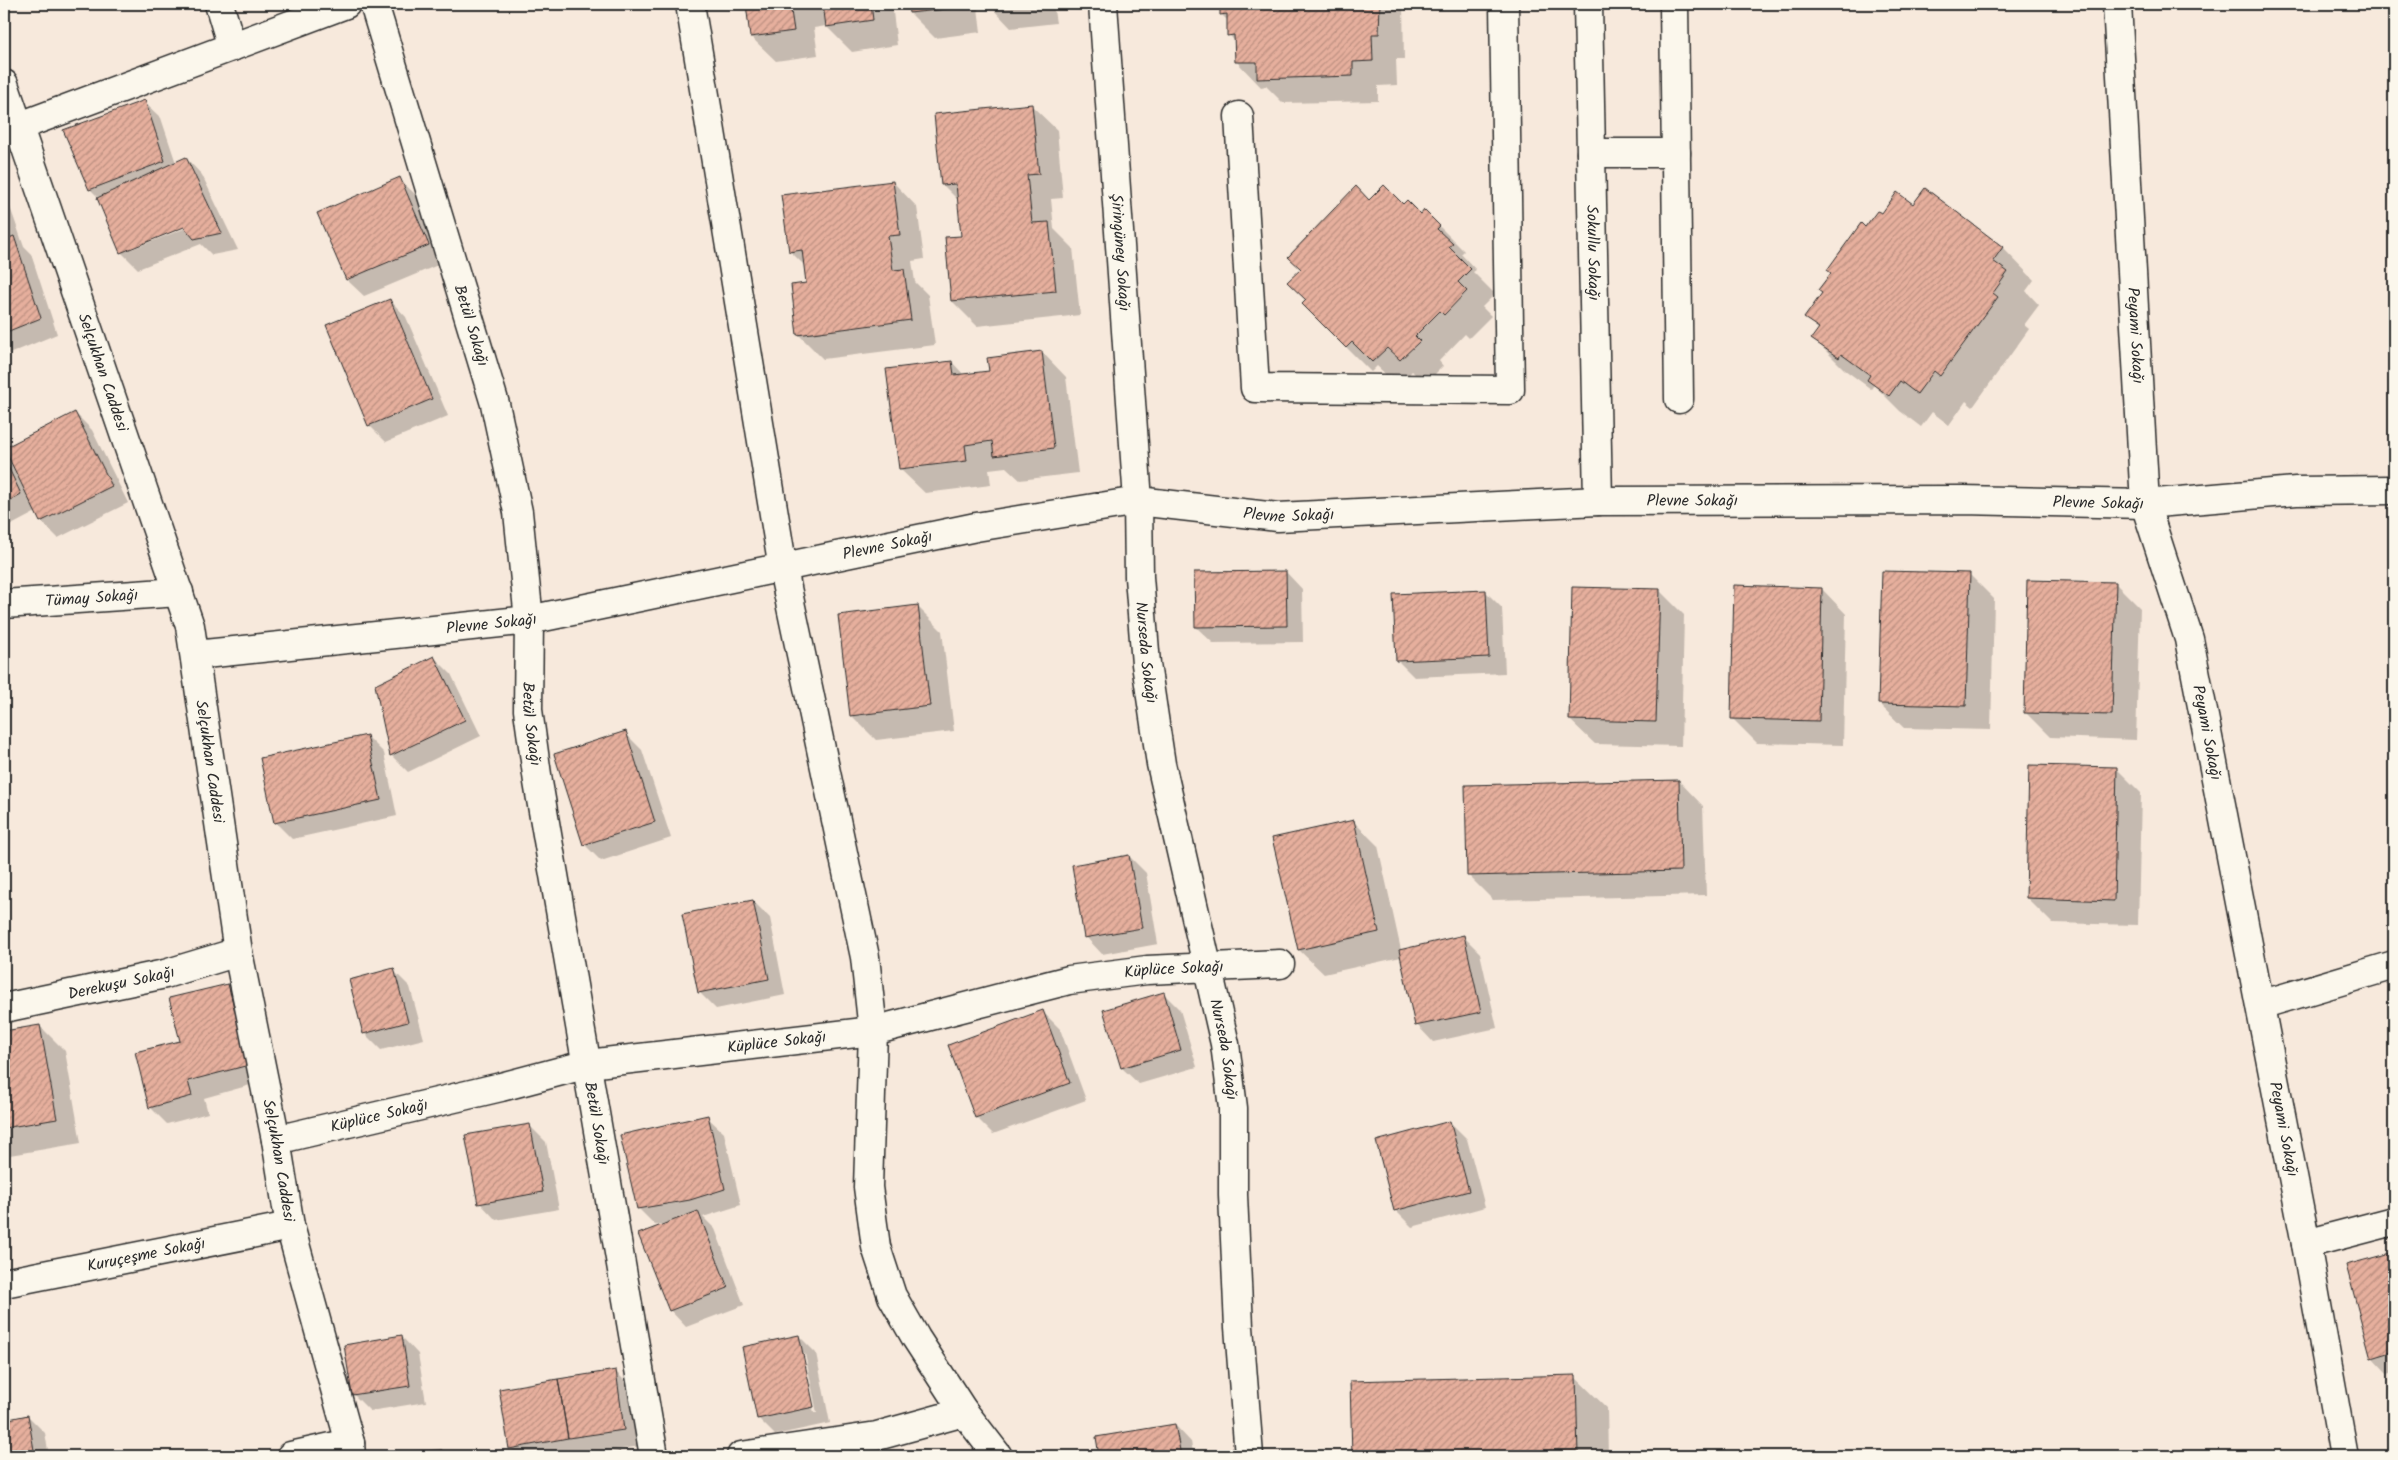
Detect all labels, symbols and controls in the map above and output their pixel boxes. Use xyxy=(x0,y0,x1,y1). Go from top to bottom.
street label: Şiringüney Sokağı xyxy=(1104,193,1137,312)
street label: Sokullu Sokağı xyxy=(1580,205,1606,301)
street label: Betül Sokağı xyxy=(447,282,495,369)
street label: Peyami Sokağı xyxy=(2120,287,2151,384)
street label: Selçukhan Caddesi xyxy=(71,310,135,436)
street label: Plevne Sokağı xyxy=(1647,488,1738,513)
street label: Plevne Sokağı xyxy=(2052,489,2144,516)
street label: Plevne Sokağı xyxy=(1242,501,1335,529)
street label: Plevne Sokağı xyxy=(840,524,935,567)
street label: Tümay Sokağı xyxy=(45,582,139,614)
street label: Nurseda Sokağı xyxy=(1129,601,1164,705)
street label: Plevne Sokağı xyxy=(445,606,539,641)
street label: Betül Sokağı xyxy=(515,682,548,767)
street label: Peyami Sokağı xyxy=(2186,683,2229,782)
street label: Selçukhan Caddesi xyxy=(189,698,232,826)
street label: Küplüce Sokağı xyxy=(1123,954,1224,985)
street label: Derekuşu Sokağı xyxy=(66,959,178,1007)
street label: Nurseda Sokağı xyxy=(1203,996,1244,1101)
street label: Küplüce Sokağı xyxy=(726,1024,828,1060)
street label: Peyami Sokağı xyxy=(2262,1079,2305,1179)
street label: Betül Sokağı xyxy=(577,1080,616,1167)
street label: Küplüce Sokağı xyxy=(328,1092,431,1139)
street label: Selçukhan Caddesi xyxy=(256,1097,302,1225)
street label: Kuruçeşme Sokağı xyxy=(85,1231,208,1279)

